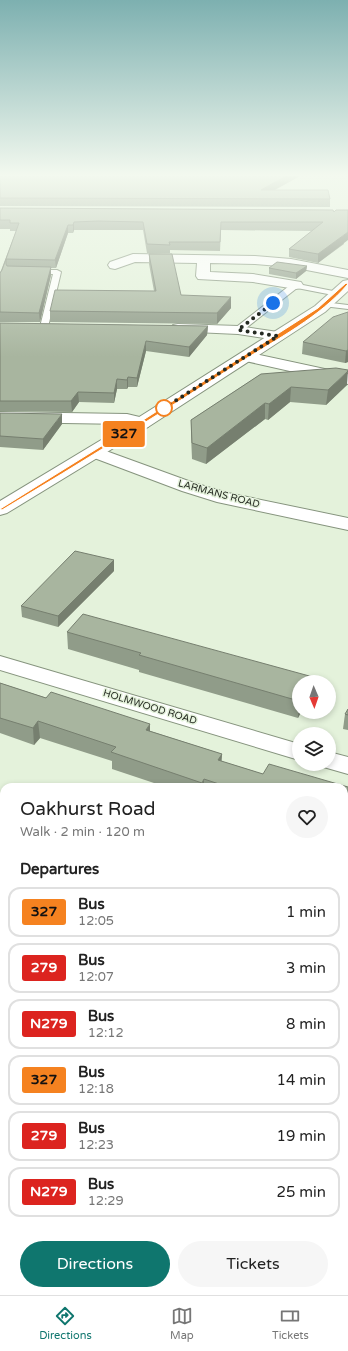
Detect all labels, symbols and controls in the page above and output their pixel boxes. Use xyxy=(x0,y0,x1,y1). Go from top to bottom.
your location xyxy=(263,293,283,313)
unlabelled marker xyxy=(155,399,173,417)
line badge: 327 xyxy=(101,421,147,447)
text: 327 xyxy=(111,425,137,442)
street label: LARMANS ROAD xyxy=(177,477,261,511)
north arrow xyxy=(292,675,336,719)
map controls xyxy=(292,675,336,771)
street label: HOLMWOOD ROAD xyxy=(102,687,198,727)
button: layers xyxy=(292,727,336,771)
button: heart xyxy=(286,796,328,838)
text: Oakhurst Road xyxy=(20,798,156,820)
text: Walk · 2 min · 120 m xyxy=(20,824,145,840)
text: Departures xyxy=(20,860,99,878)
text: Bus xyxy=(78,895,105,913)
text: 327 xyxy=(31,903,57,920)
text: 1 min xyxy=(286,903,326,921)
text: 12:05 xyxy=(78,913,114,929)
text: Bus xyxy=(78,951,105,969)
text: 279 xyxy=(31,959,57,976)
text: 3 min xyxy=(286,959,326,977)
text: 12:07 xyxy=(78,969,114,985)
text: Bus xyxy=(88,1007,114,1025)
text: N279 xyxy=(30,1015,68,1032)
text: 8 min xyxy=(286,1015,326,1033)
text: 12:12 xyxy=(88,1025,124,1041)
text: Bus xyxy=(78,1063,105,1081)
text: 327 xyxy=(31,1071,57,1088)
text: 14 min xyxy=(277,1071,326,1089)
text: 12:18 xyxy=(78,1081,114,1097)
text: Bus xyxy=(78,1119,105,1137)
text: 279 xyxy=(31,1127,57,1144)
text: 19 min xyxy=(277,1127,326,1145)
text: 12:23 xyxy=(78,1137,114,1153)
text: Bus xyxy=(88,1175,114,1193)
text: N279 xyxy=(30,1183,68,1200)
text: 25 min xyxy=(277,1183,326,1201)
text: 12:29 xyxy=(88,1193,124,1209)
button: Directions xyxy=(20,1241,170,1287)
button: Tickets xyxy=(178,1241,328,1287)
tab: Directions xyxy=(39,1305,92,1342)
tab: Map xyxy=(170,1305,194,1342)
tab: Tickets xyxy=(272,1305,309,1342)

